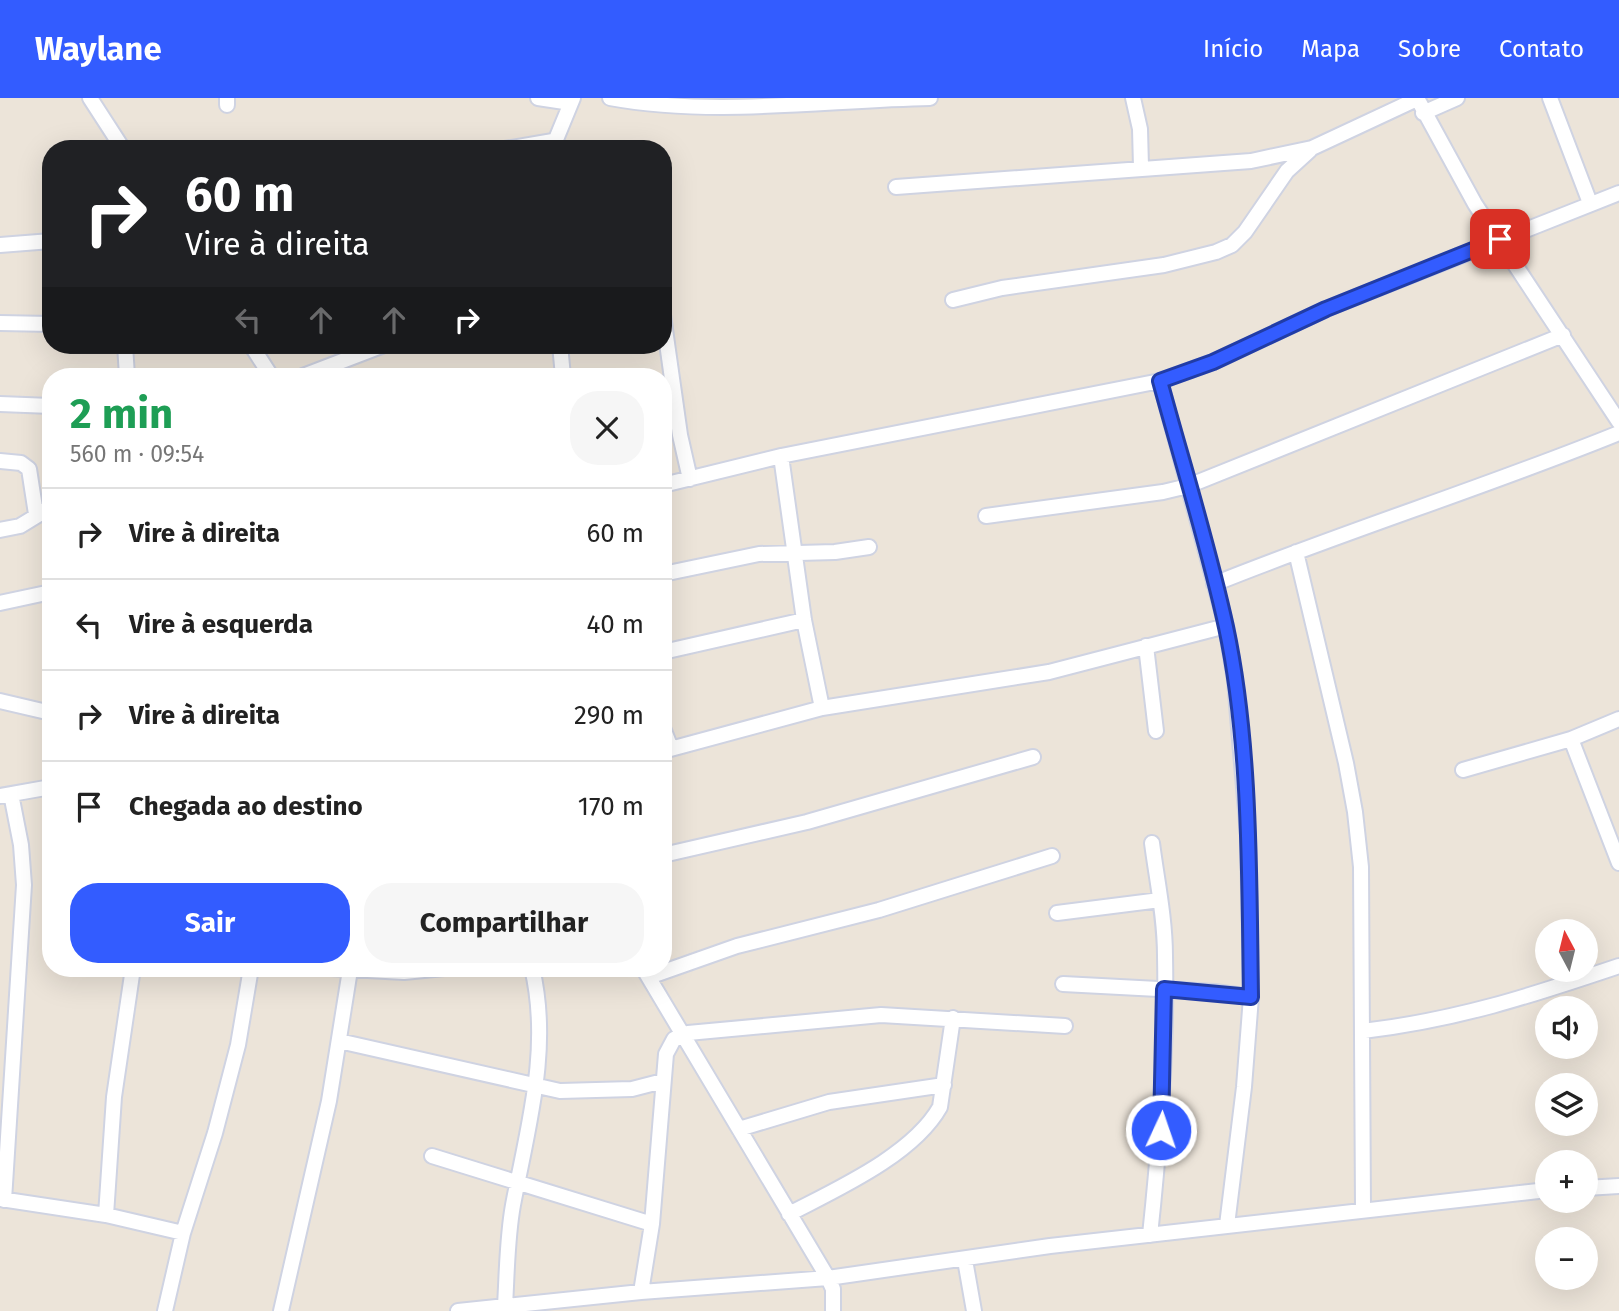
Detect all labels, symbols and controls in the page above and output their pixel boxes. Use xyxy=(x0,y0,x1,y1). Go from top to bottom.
text: Waylane xyxy=(35,29,162,69)
text: Início xyxy=(1203,35,1263,63)
text: Mapa xyxy=(1301,35,1360,63)
text: Sobre xyxy=(1398,35,1461,63)
text: Contato xyxy=(1499,35,1584,63)
text: 60 m xyxy=(185,165,294,224)
icon: right xyxy=(70,168,161,259)
pin xyxy=(1470,209,1530,269)
icon: arrive xyxy=(1481,220,1519,258)
text: Vire à direita xyxy=(185,225,370,263)
icon: left xyxy=(229,301,267,339)
icon: ahead xyxy=(302,301,340,339)
icon: ahead xyxy=(375,301,413,339)
icon: right xyxy=(448,301,486,339)
text: 2 min xyxy=(70,389,173,439)
button: close xyxy=(570,391,644,465)
text: 560 m · 09:54 xyxy=(70,440,204,468)
icon: right xyxy=(70,515,108,553)
text: Vire à direita xyxy=(129,518,280,549)
text: 60 m xyxy=(586,518,644,549)
icon: left xyxy=(70,606,108,644)
text: Vire à esquerda xyxy=(129,609,313,640)
text: 40 m xyxy=(586,609,644,640)
icon: right xyxy=(70,697,108,735)
text: Vire à direita xyxy=(129,700,280,731)
text: 290 m xyxy=(574,700,644,731)
icon: arrive xyxy=(70,788,108,826)
text: Chegada ao destino xyxy=(129,791,363,822)
text: 170 m xyxy=(578,791,644,822)
button: Sair xyxy=(70,883,350,963)
button: Compartilhar xyxy=(364,883,644,963)
north arrow xyxy=(1535,919,1598,982)
map controls xyxy=(1535,919,1598,1290)
button: sound xyxy=(1535,996,1598,1059)
button: layers xyxy=(1535,1073,1598,1136)
position arrow xyxy=(1124,1093,1198,1167)
button: + xyxy=(1535,1150,1598,1213)
button: − xyxy=(1535,1227,1598,1290)

